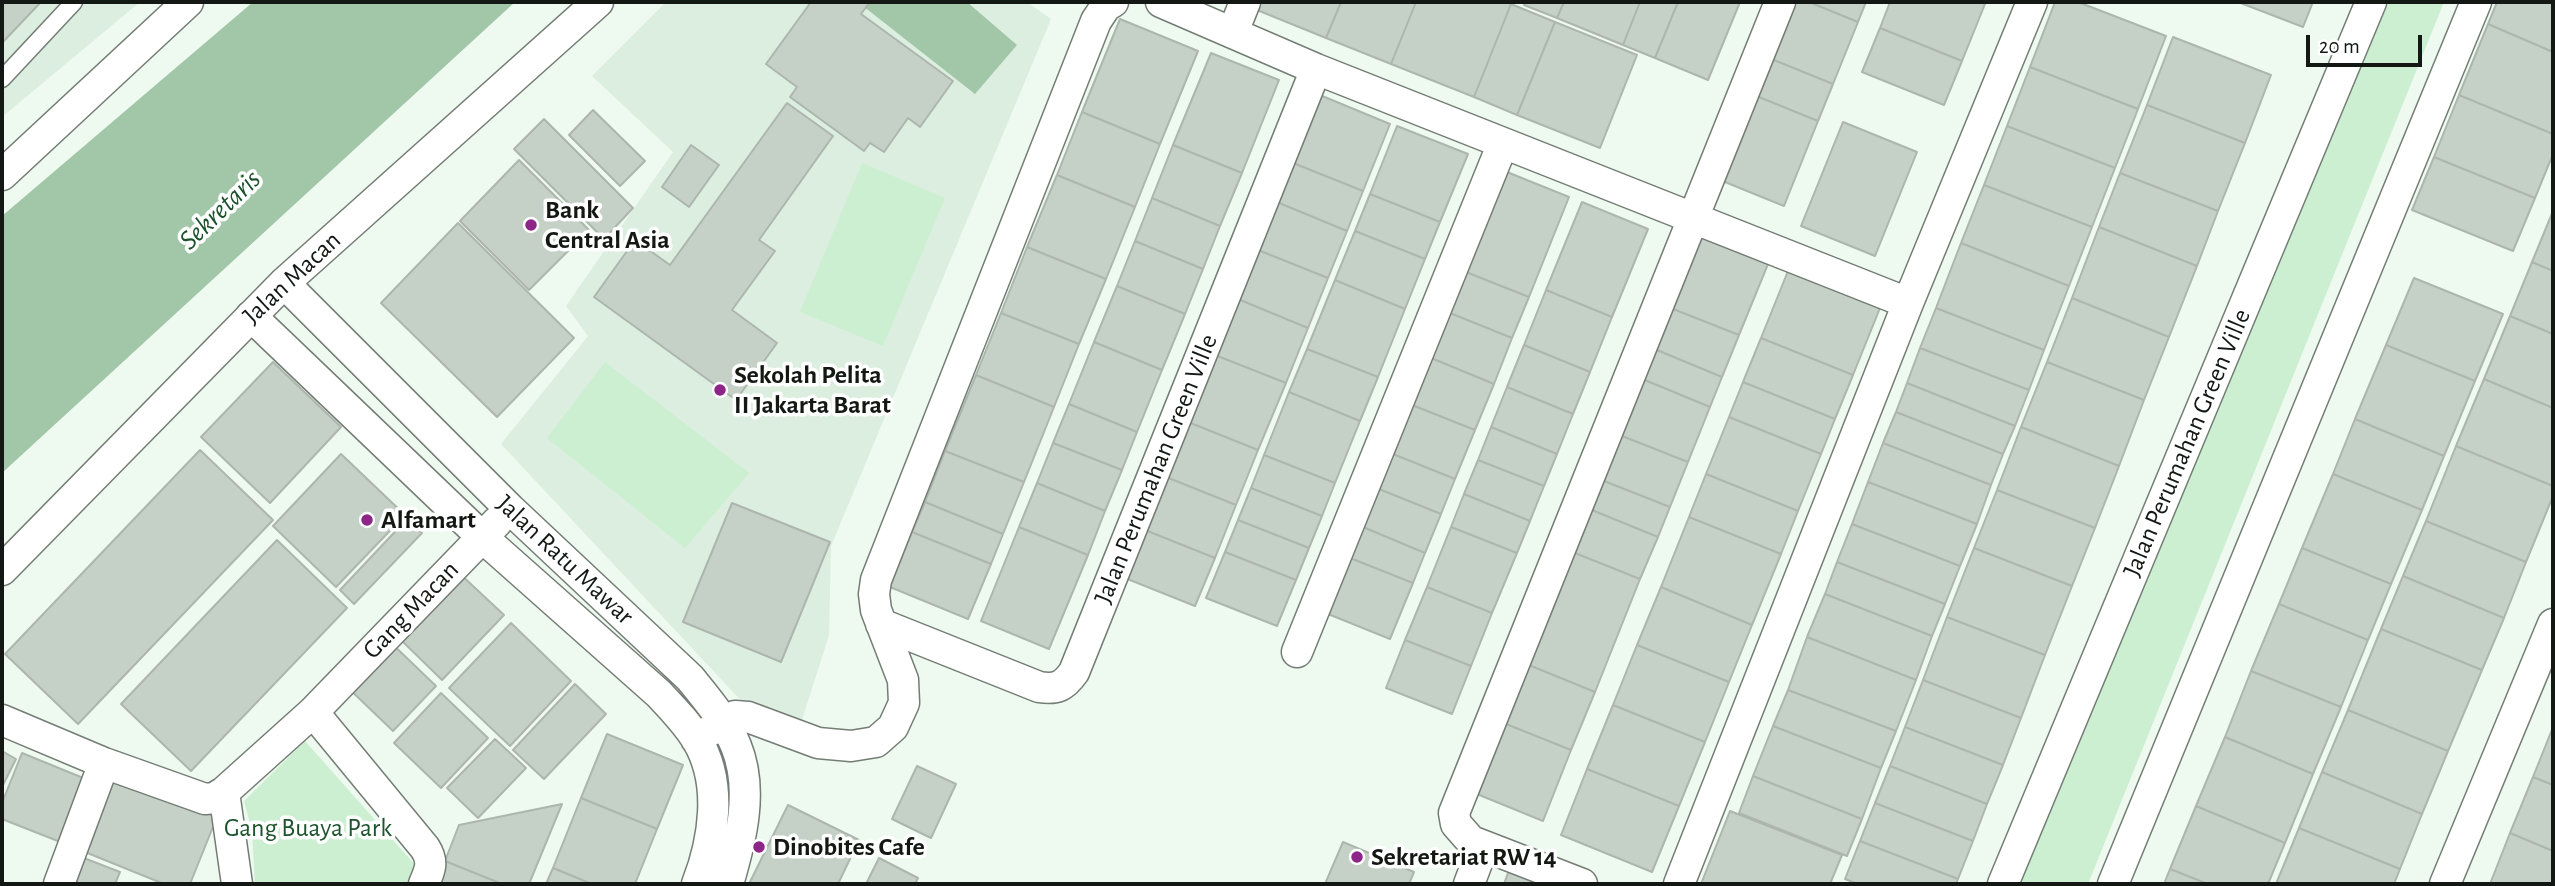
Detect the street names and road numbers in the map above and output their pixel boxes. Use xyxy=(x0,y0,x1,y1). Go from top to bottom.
street label: Jalan Macan xyxy=(237,225,347,331)
street label: Jalan Perumahan Green Ville xyxy=(2116,304,2258,582)
street label: Jalan Perumahan Green Ville xyxy=(1088,330,1224,608)
street label: Jalan Ratu Mawar xyxy=(490,488,640,632)
street label: Gang Macan xyxy=(356,554,466,666)

